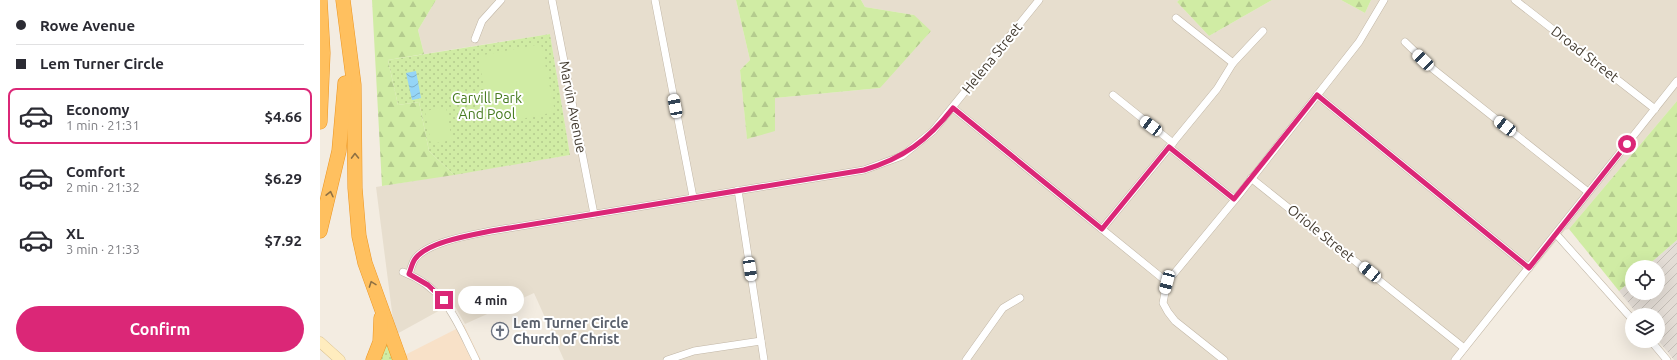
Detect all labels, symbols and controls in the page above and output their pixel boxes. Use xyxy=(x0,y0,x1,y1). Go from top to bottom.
text: Rowe Avenue xyxy=(40,17,135,34)
street label: Helena Street xyxy=(959,19,1026,97)
street label: Droad Street xyxy=(1548,23,1622,86)
car xyxy=(1410,47,1436,73)
text: Lem Turner Circle xyxy=(40,55,164,72)
street label: Marvin Avenue xyxy=(556,60,590,154)
park label: Carvill Park And Pool xyxy=(452,90,522,122)
car xyxy=(667,93,683,119)
icon: car xyxy=(18,98,54,134)
text: Economy xyxy=(66,101,130,118)
text: $4.66 xyxy=(264,108,302,125)
car xyxy=(1138,114,1164,138)
car xyxy=(1492,114,1518,138)
text: 1 min · 21:31 xyxy=(66,118,140,132)
route start xyxy=(1618,135,1636,153)
one-way arrow xyxy=(351,153,359,159)
icon: car xyxy=(18,160,54,196)
text: Comfort xyxy=(66,163,125,180)
text: $6.29 xyxy=(264,170,302,187)
text: 2 min · 21:32 xyxy=(66,180,140,194)
one-way arrow xyxy=(326,190,334,197)
street label: Oriole Street xyxy=(1284,201,1358,265)
icon: car xyxy=(18,222,54,258)
text: XL xyxy=(66,225,84,242)
text: $7.92 xyxy=(264,232,302,249)
text: 3 min · 21:33 xyxy=(66,242,140,256)
car xyxy=(742,256,758,282)
car xyxy=(1357,260,1383,284)
map controls xyxy=(1625,260,1665,348)
button: locate xyxy=(1625,260,1665,300)
car xyxy=(1158,269,1176,295)
one-way arrow xyxy=(369,281,377,288)
callout: 4 min xyxy=(458,286,524,314)
route end xyxy=(435,291,453,309)
text: 4 min xyxy=(475,293,507,307)
button: Confirm xyxy=(16,306,304,352)
button: layers xyxy=(1625,308,1665,348)
place label: Lem Turner Circle Church of Christ xyxy=(513,315,629,347)
church icon: Lem Turner Circle Church of Christ xyxy=(490,321,510,341)

